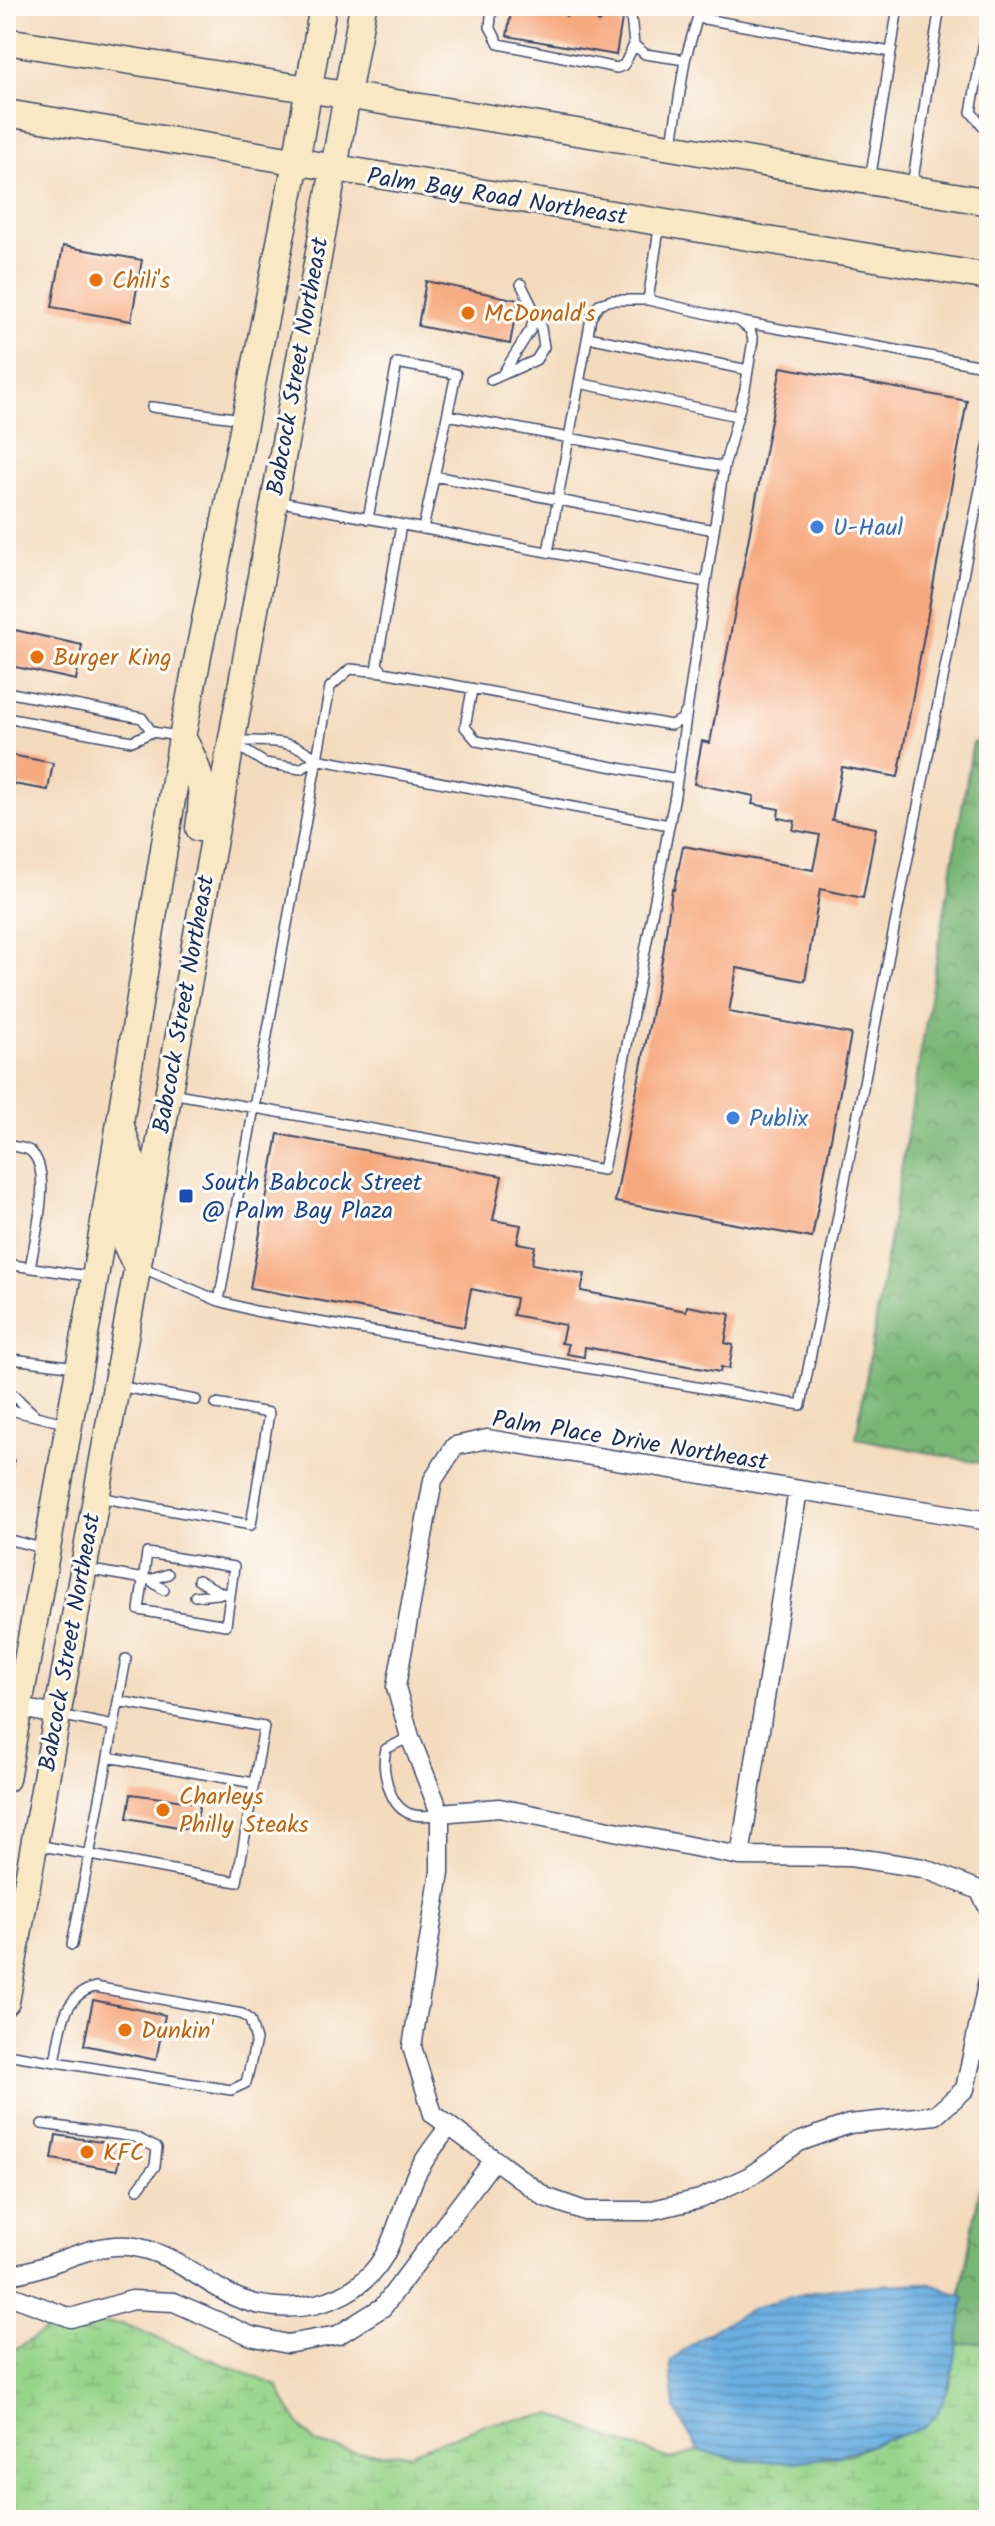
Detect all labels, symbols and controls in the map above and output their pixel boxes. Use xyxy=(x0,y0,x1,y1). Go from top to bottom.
street label: Palm Bay Road Northeast xyxy=(364,158,630,237)
street label: Babcock Street Northeast xyxy=(257,233,341,498)
place label: Chili's xyxy=(112,262,170,301)
marker: Chili's xyxy=(87,271,105,289)
place label: McDonald's xyxy=(484,295,596,334)
marker: McDonald's xyxy=(459,304,477,322)
place label: U-Haul xyxy=(833,509,903,548)
marker: U-Haul xyxy=(808,518,826,536)
place label: Burger King xyxy=(53,639,172,678)
marker: Burger King xyxy=(28,648,46,666)
street label: Babcock Street Northeast xyxy=(143,871,227,1136)
place label: Publix xyxy=(749,1100,809,1139)
marker: Publix xyxy=(724,1109,742,1127)
place label: South Babcock Street @ Palm Bay Plaza xyxy=(202,1164,423,1231)
marker: South Babcock Street @ Palm Bay Plaza xyxy=(177,1187,195,1205)
street label: Palm Place Drive Northeast xyxy=(489,1400,771,1483)
street label: Babcock Street Northeast xyxy=(29,1509,113,1774)
place label: Charleys Philly Steaks xyxy=(179,1778,309,1845)
marker: Charleys Philly Steaks xyxy=(154,1801,172,1819)
place label: Dunkin' xyxy=(141,2012,215,2051)
marker: Dunkin' xyxy=(116,2021,134,2039)
place label: KFC xyxy=(103,2134,144,2173)
marker: KFC xyxy=(78,2143,96,2161)

